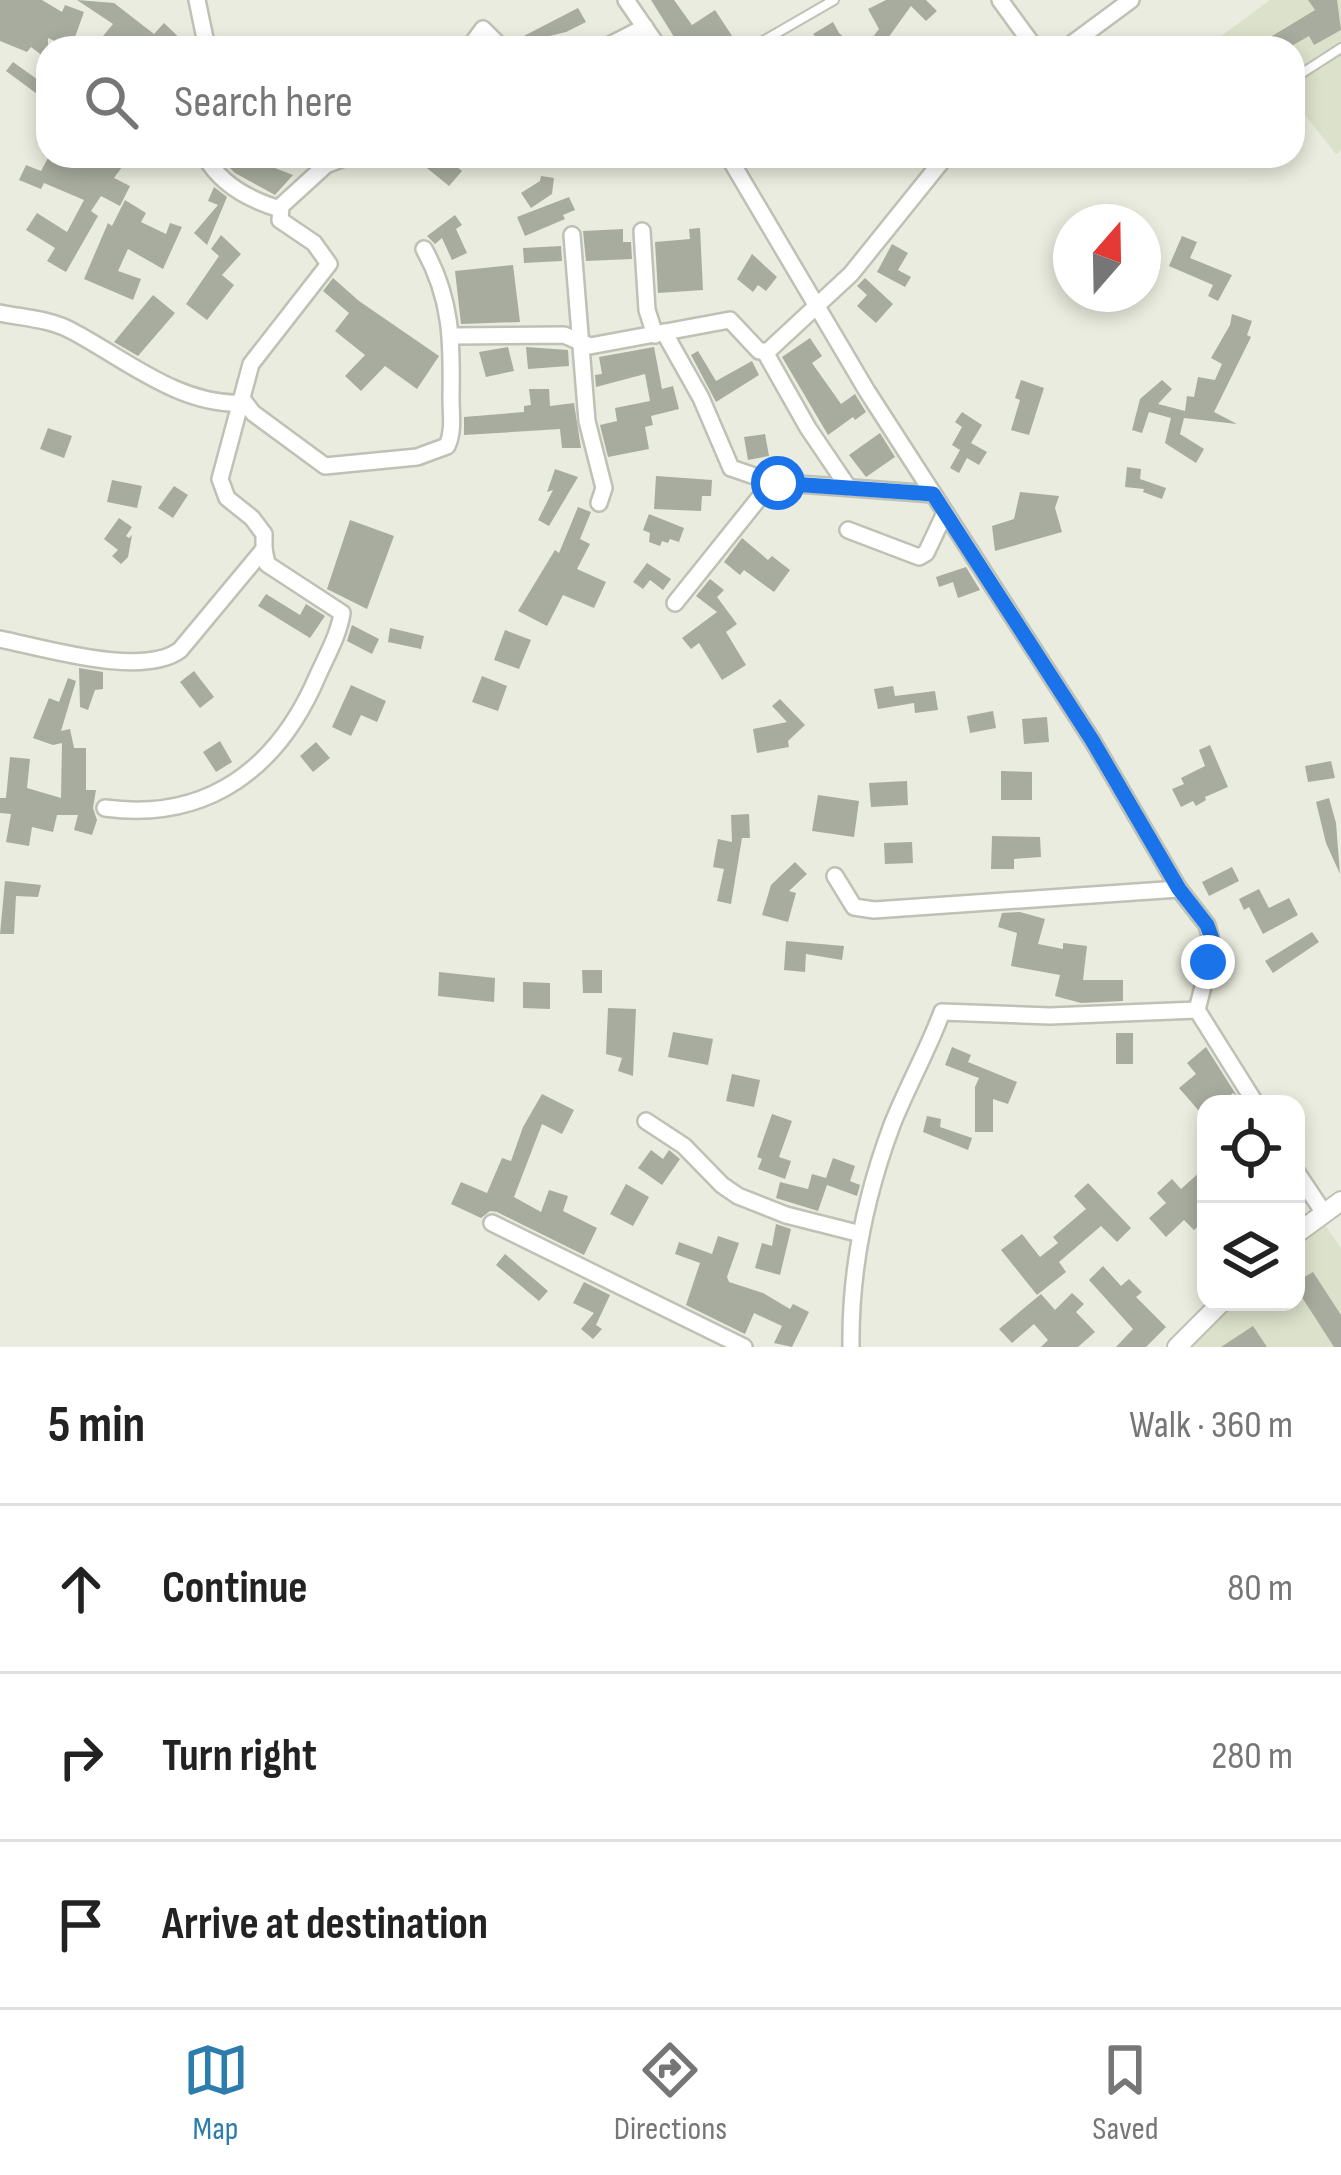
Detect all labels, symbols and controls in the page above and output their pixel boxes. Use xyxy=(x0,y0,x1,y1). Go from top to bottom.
search box xyxy=(36,36,1305,168)
icon: search xyxy=(78,69,144,135)
text: Search here xyxy=(174,75,353,130)
north arrow xyxy=(1053,204,1161,312)
route start xyxy=(751,456,805,510)
route end xyxy=(1181,935,1235,989)
map controls xyxy=(1197,1095,1305,1311)
button: locate xyxy=(1197,1095,1305,1203)
button: layers xyxy=(1197,1203,1305,1311)
text: 5 min xyxy=(48,1395,145,1456)
text: Walk · 360 m xyxy=(1129,1402,1293,1449)
icon: ahead xyxy=(48,1556,114,1622)
text: Continue xyxy=(162,1561,308,1616)
text: 80 m xyxy=(1227,1565,1293,1612)
icon: right xyxy=(48,1724,114,1790)
text: Turn right xyxy=(162,1729,317,1784)
text: 280 m xyxy=(1211,1733,1293,1780)
icon: arrive xyxy=(48,1892,114,1958)
text: Arrive at destination xyxy=(162,1897,488,1952)
tab: Map xyxy=(183,2037,249,2149)
tab: Directions xyxy=(614,2037,727,2149)
tab: Saved xyxy=(1092,2037,1158,2149)

